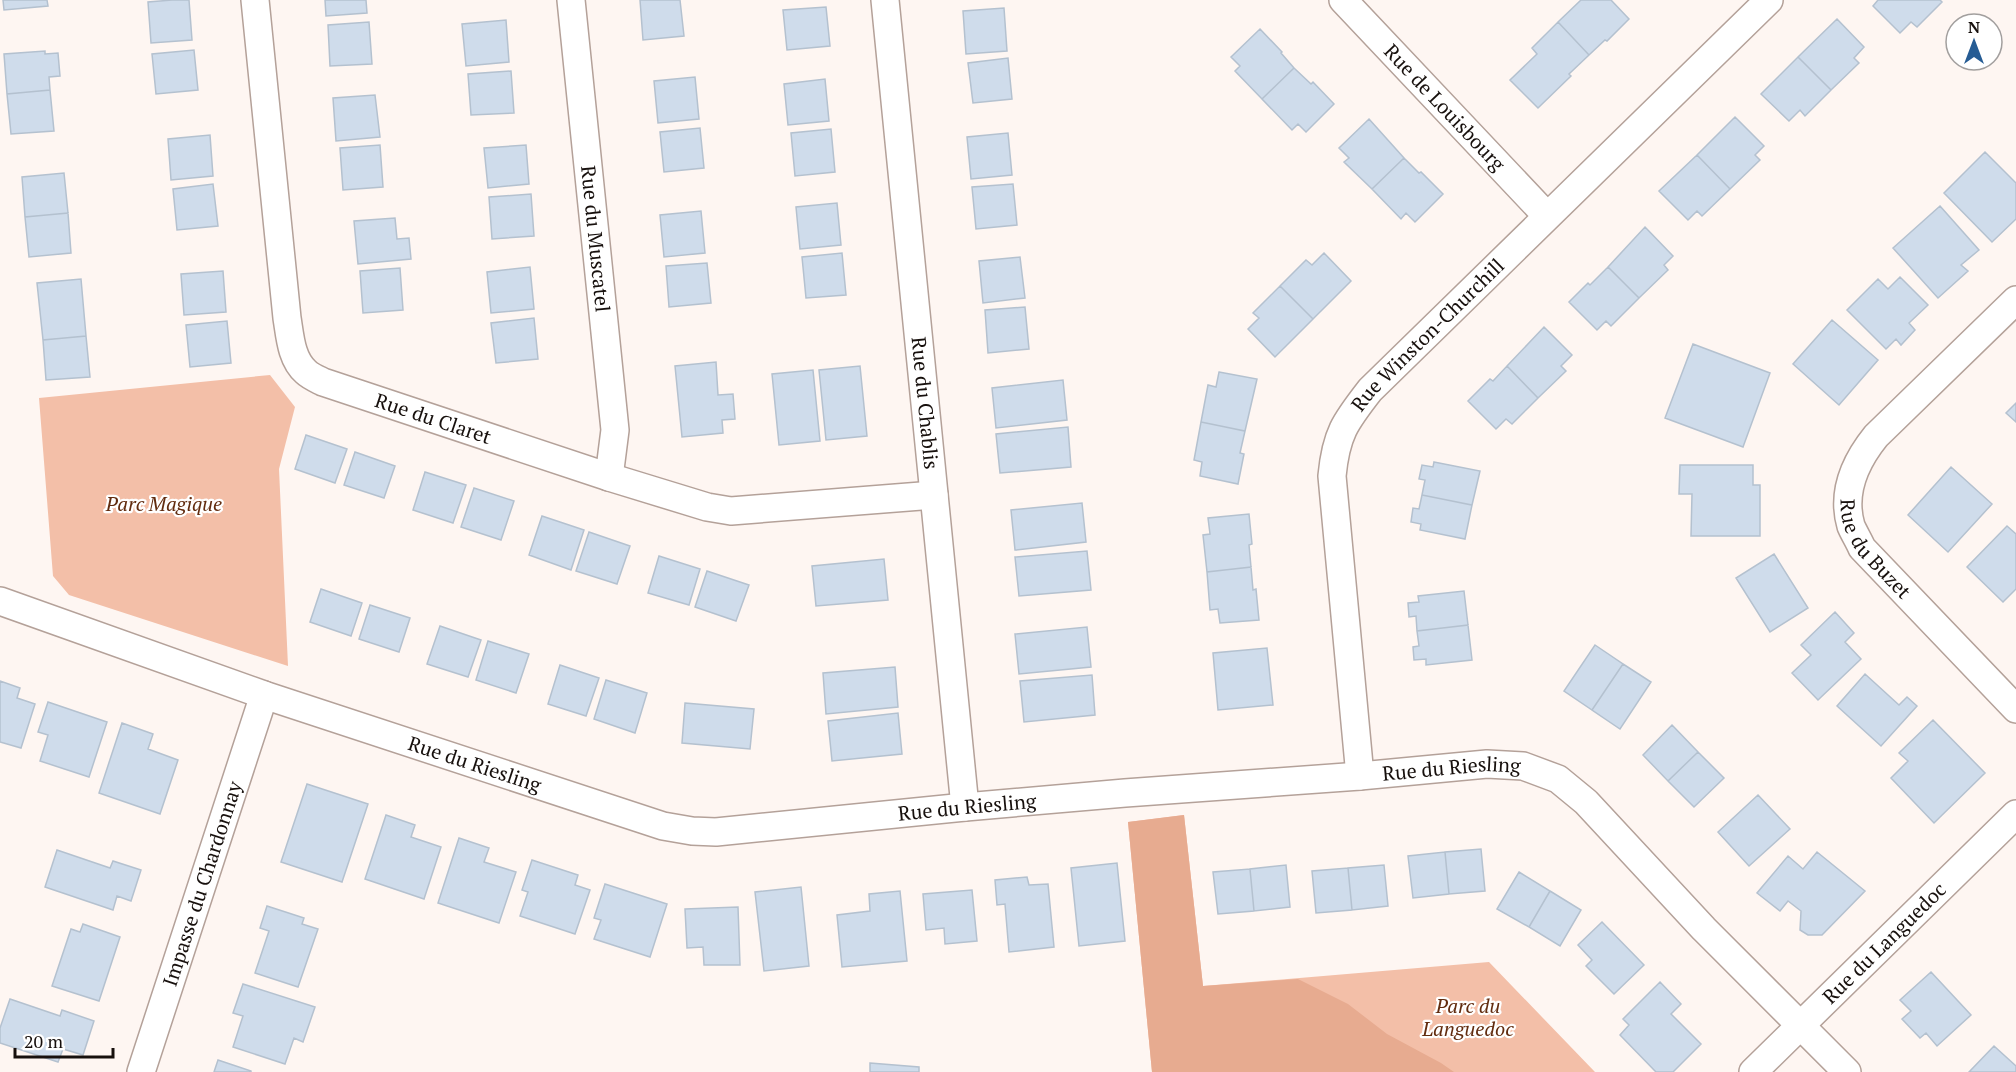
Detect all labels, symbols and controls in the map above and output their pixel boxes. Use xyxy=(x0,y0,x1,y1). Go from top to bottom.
north arrow xyxy=(1944,12,2004,72)
text: N xyxy=(1968,16,1980,38)
street label: Rue de Louisbourg xyxy=(1378,38,1512,177)
street label: Rue du Muscatel xyxy=(575,164,617,313)
street label: Rue Winston-Churchill xyxy=(1344,252,1510,417)
street label: Rue du Chablis xyxy=(905,335,945,470)
street label: Rue du Claret xyxy=(372,386,495,450)
park label: Parc Magique xyxy=(105,490,222,517)
street label: Rue du Buzet xyxy=(1835,499,1918,605)
street label: Rue du Riesling xyxy=(405,729,545,798)
street label: Rue du Riesling xyxy=(1381,750,1522,787)
street label: Impasse du Chardonnay xyxy=(156,777,248,990)
street label: Rue du Riesling xyxy=(897,787,1038,827)
street label: Rue du Languedoc xyxy=(1816,876,1952,1010)
park label: Parc du Languedoc xyxy=(1421,992,1514,1042)
scale bar xyxy=(15,1021,112,1059)
text: 20 m xyxy=(24,1029,64,1053)

